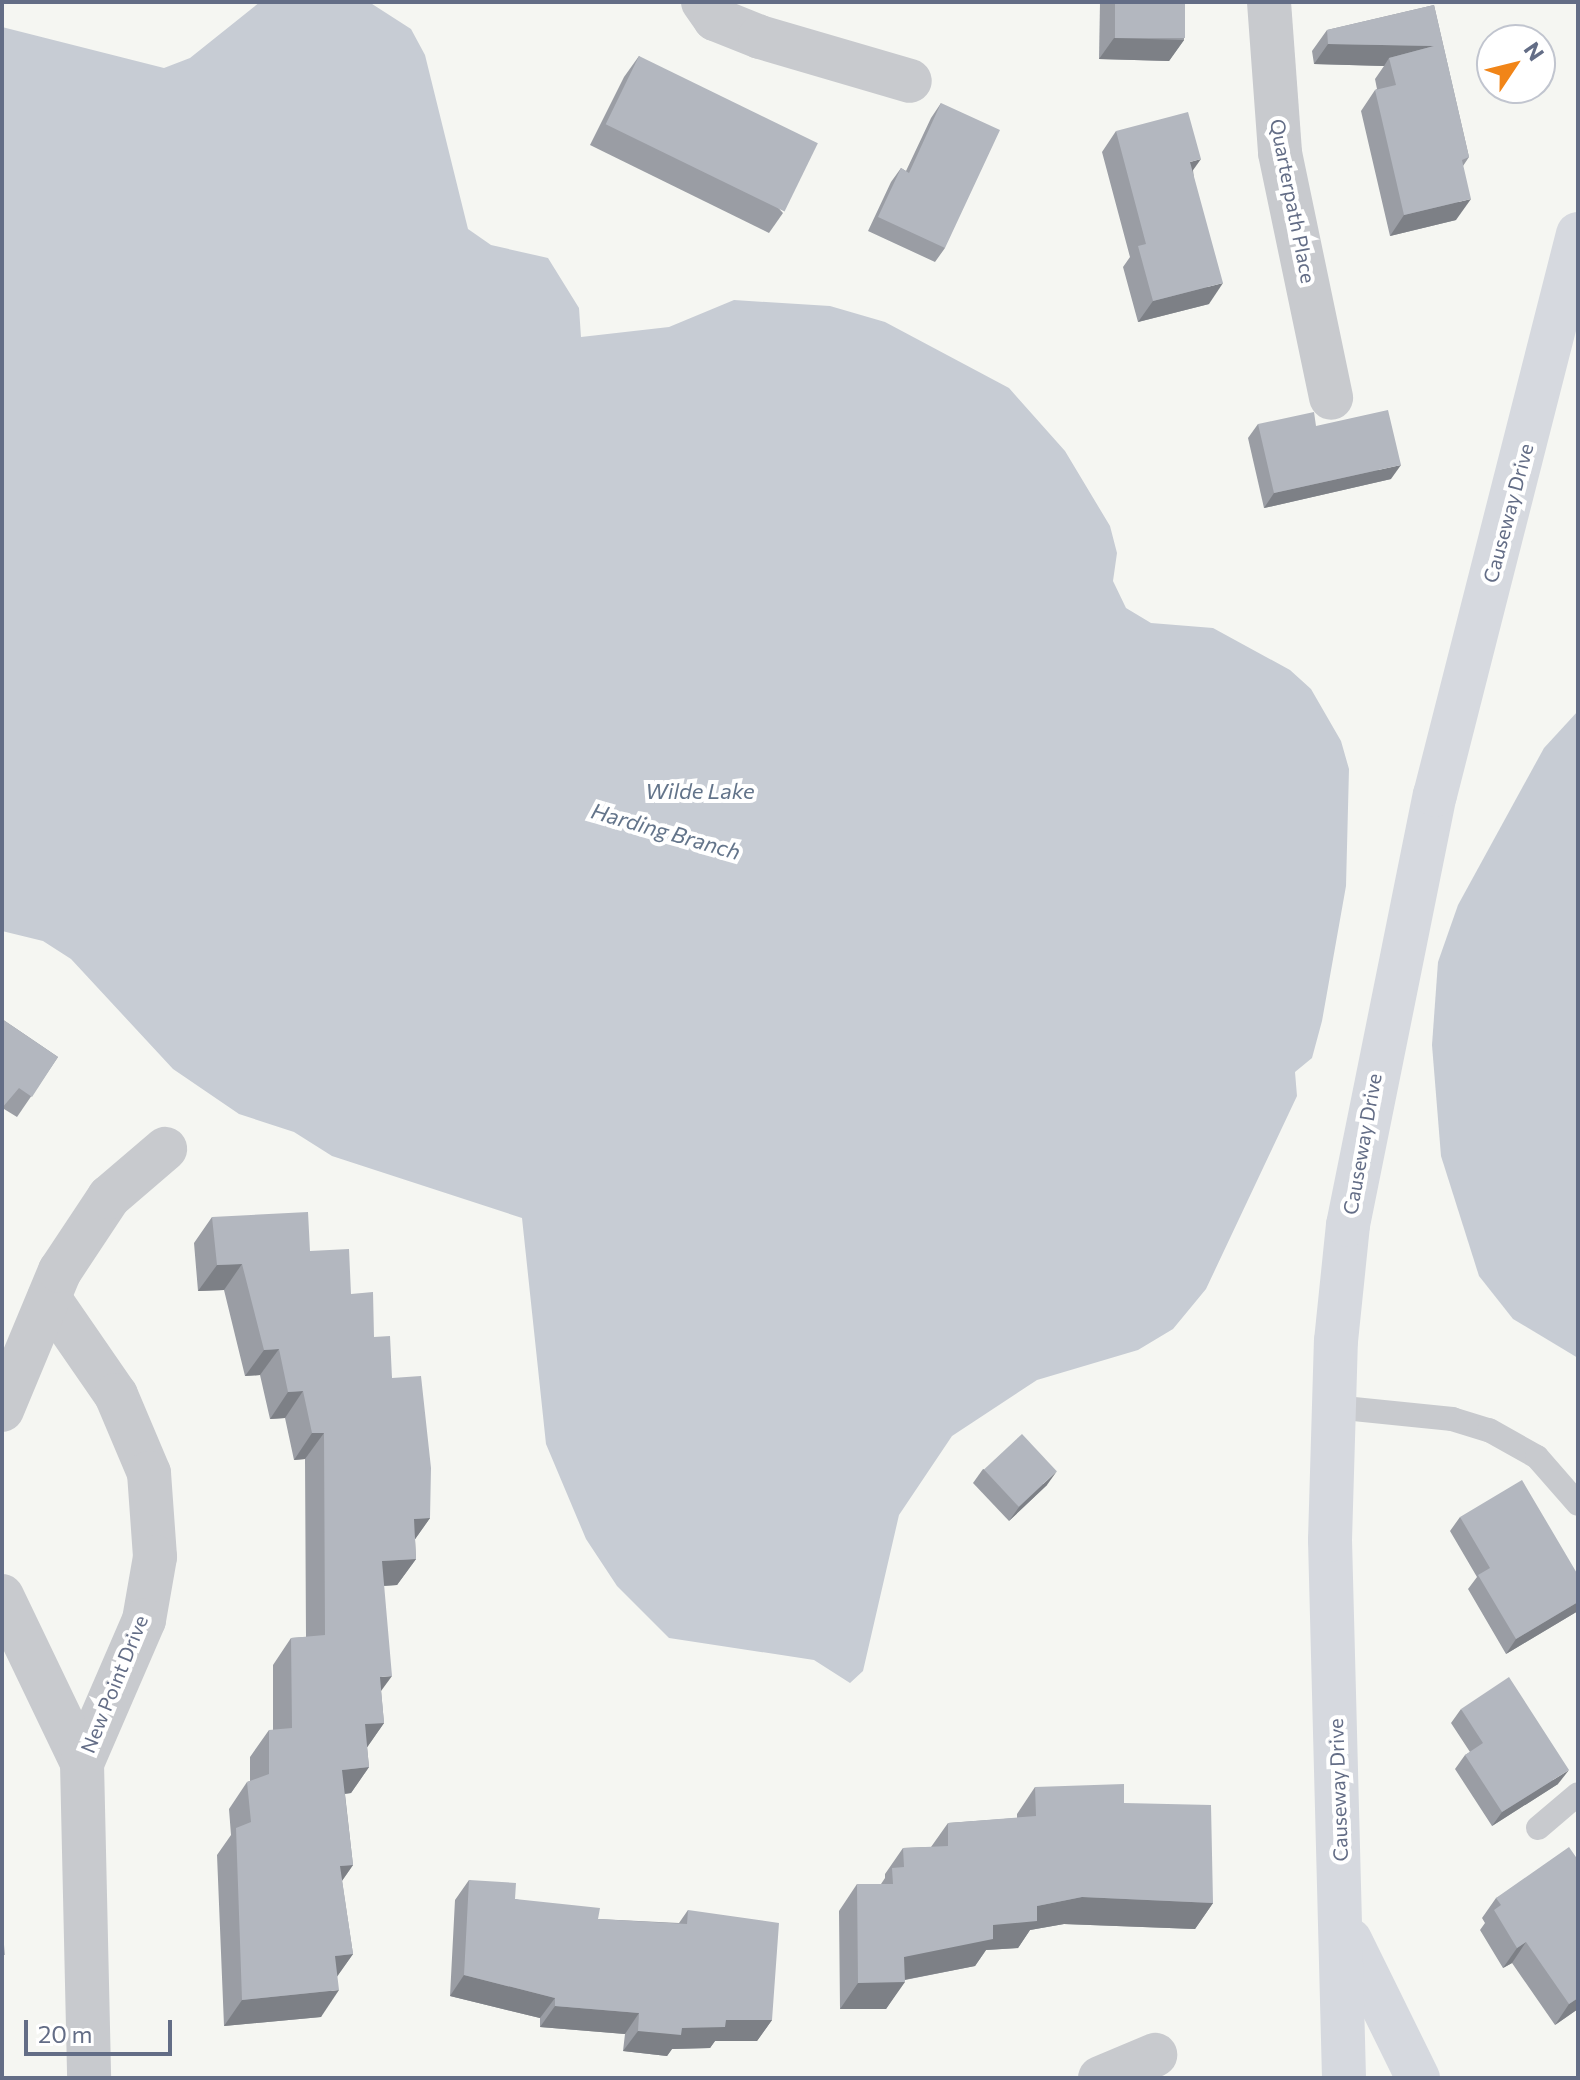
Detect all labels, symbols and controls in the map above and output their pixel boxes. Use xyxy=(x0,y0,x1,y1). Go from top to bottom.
north arrow xyxy=(1476,24,1556,104)
text: N xyxy=(1519,37,1550,66)
street label: Quarterpath Place xyxy=(1265,117,1321,285)
street label: Causeway Drive xyxy=(1478,441,1538,585)
water label: Wilde Lake xyxy=(645,778,755,804)
water label: Harding Branch xyxy=(588,797,744,865)
street label: Causeway Drive xyxy=(1338,1071,1386,1217)
street label: New Point Drive xyxy=(75,1612,153,1756)
street label: Causeway Drive xyxy=(1324,1718,1352,1862)
scale bar xyxy=(28,2004,176,2054)
text: 20 m xyxy=(38,2019,92,2048)

